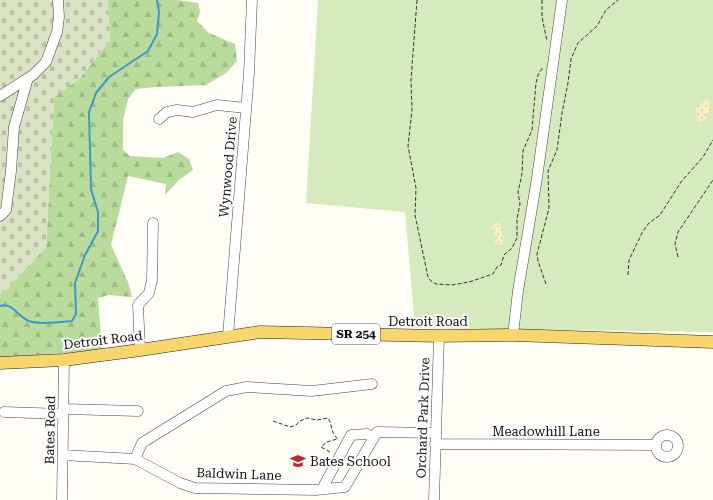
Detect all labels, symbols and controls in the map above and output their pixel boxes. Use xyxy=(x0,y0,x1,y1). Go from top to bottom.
street label: Wynwood Drive xyxy=(216,116,240,218)
street label: Detroit Road xyxy=(388,314,468,329)
road number: SR 254 xyxy=(332,324,380,344)
street label: Detroit Road xyxy=(63,328,144,352)
street label: Orchard Park Drive xyxy=(413,357,433,479)
street label: Bates Road xyxy=(42,395,58,465)
street label: Meadowhill Lane xyxy=(492,424,600,439)
school or university icon: Bates School xyxy=(289,452,307,470)
place label: Bates School xyxy=(310,454,391,469)
street label: Baldwin Lane xyxy=(196,465,282,483)

